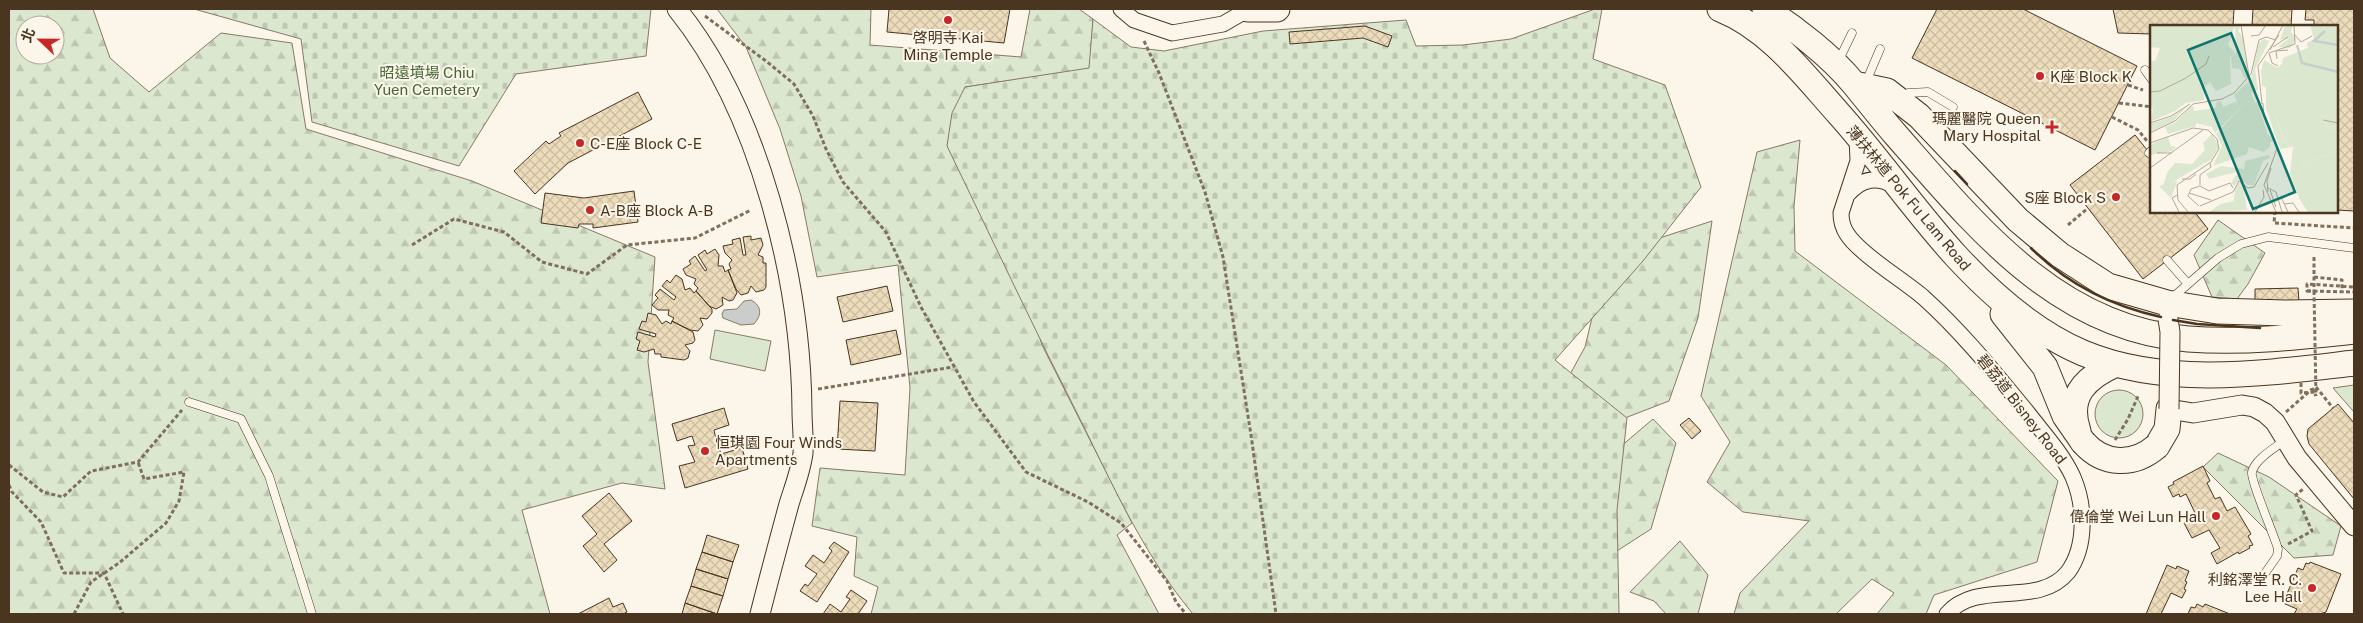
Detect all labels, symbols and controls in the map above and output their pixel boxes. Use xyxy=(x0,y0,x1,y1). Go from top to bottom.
marker: 啓明寺 Kai Ming Temple xyxy=(942,14,954,26)
north arrow xyxy=(15,15,65,65)
inset map xyxy=(2150,25,2338,212)
text: 北 xyxy=(18,26,38,45)
place label: 啓明寺 Kai Ming Temple xyxy=(903,29,993,63)
park label: 昭遠墳場 Chiu Yuen Cemetery xyxy=(374,64,480,98)
place label: K座 Block K xyxy=(2050,68,2132,85)
marker: K座 Block K xyxy=(2034,70,2046,82)
place label: 瑪麗醫院 Queen Mary Hospital xyxy=(1932,110,2041,144)
marker: 瑪麗醫院 Queen Mary Hospital xyxy=(2045,120,2059,134)
street label: 薄扶林道 Pok Fu Lam Road xyxy=(1843,122,1975,274)
place label: C-E座 Block C-E xyxy=(590,135,702,152)
marker: C-E座 Block C-E xyxy=(574,137,586,149)
place label: S座 Block S xyxy=(2024,189,2106,206)
marker: S座 Block S xyxy=(2110,191,2122,203)
place label: A-B座 Block A-B xyxy=(600,202,713,219)
marker: A-B座 Block A-B xyxy=(584,204,596,216)
street label: 碧荔道 Bisney Road xyxy=(1974,351,2070,467)
place label: 恒琪園 Four Winds Apartments xyxy=(715,434,842,468)
marker: 恒琪園 Four Winds Apartments xyxy=(699,445,711,457)
place label: 偉倫堂 Wei Lun Hall xyxy=(2069,508,2206,525)
marker: 偉倫堂 Wei Lun Hall xyxy=(2210,510,2222,522)
place label: 利銘澤堂 R. C. Lee Hall xyxy=(2208,571,2302,605)
marker: 利銘澤堂 R. C. Lee Hall xyxy=(2306,582,2318,594)

